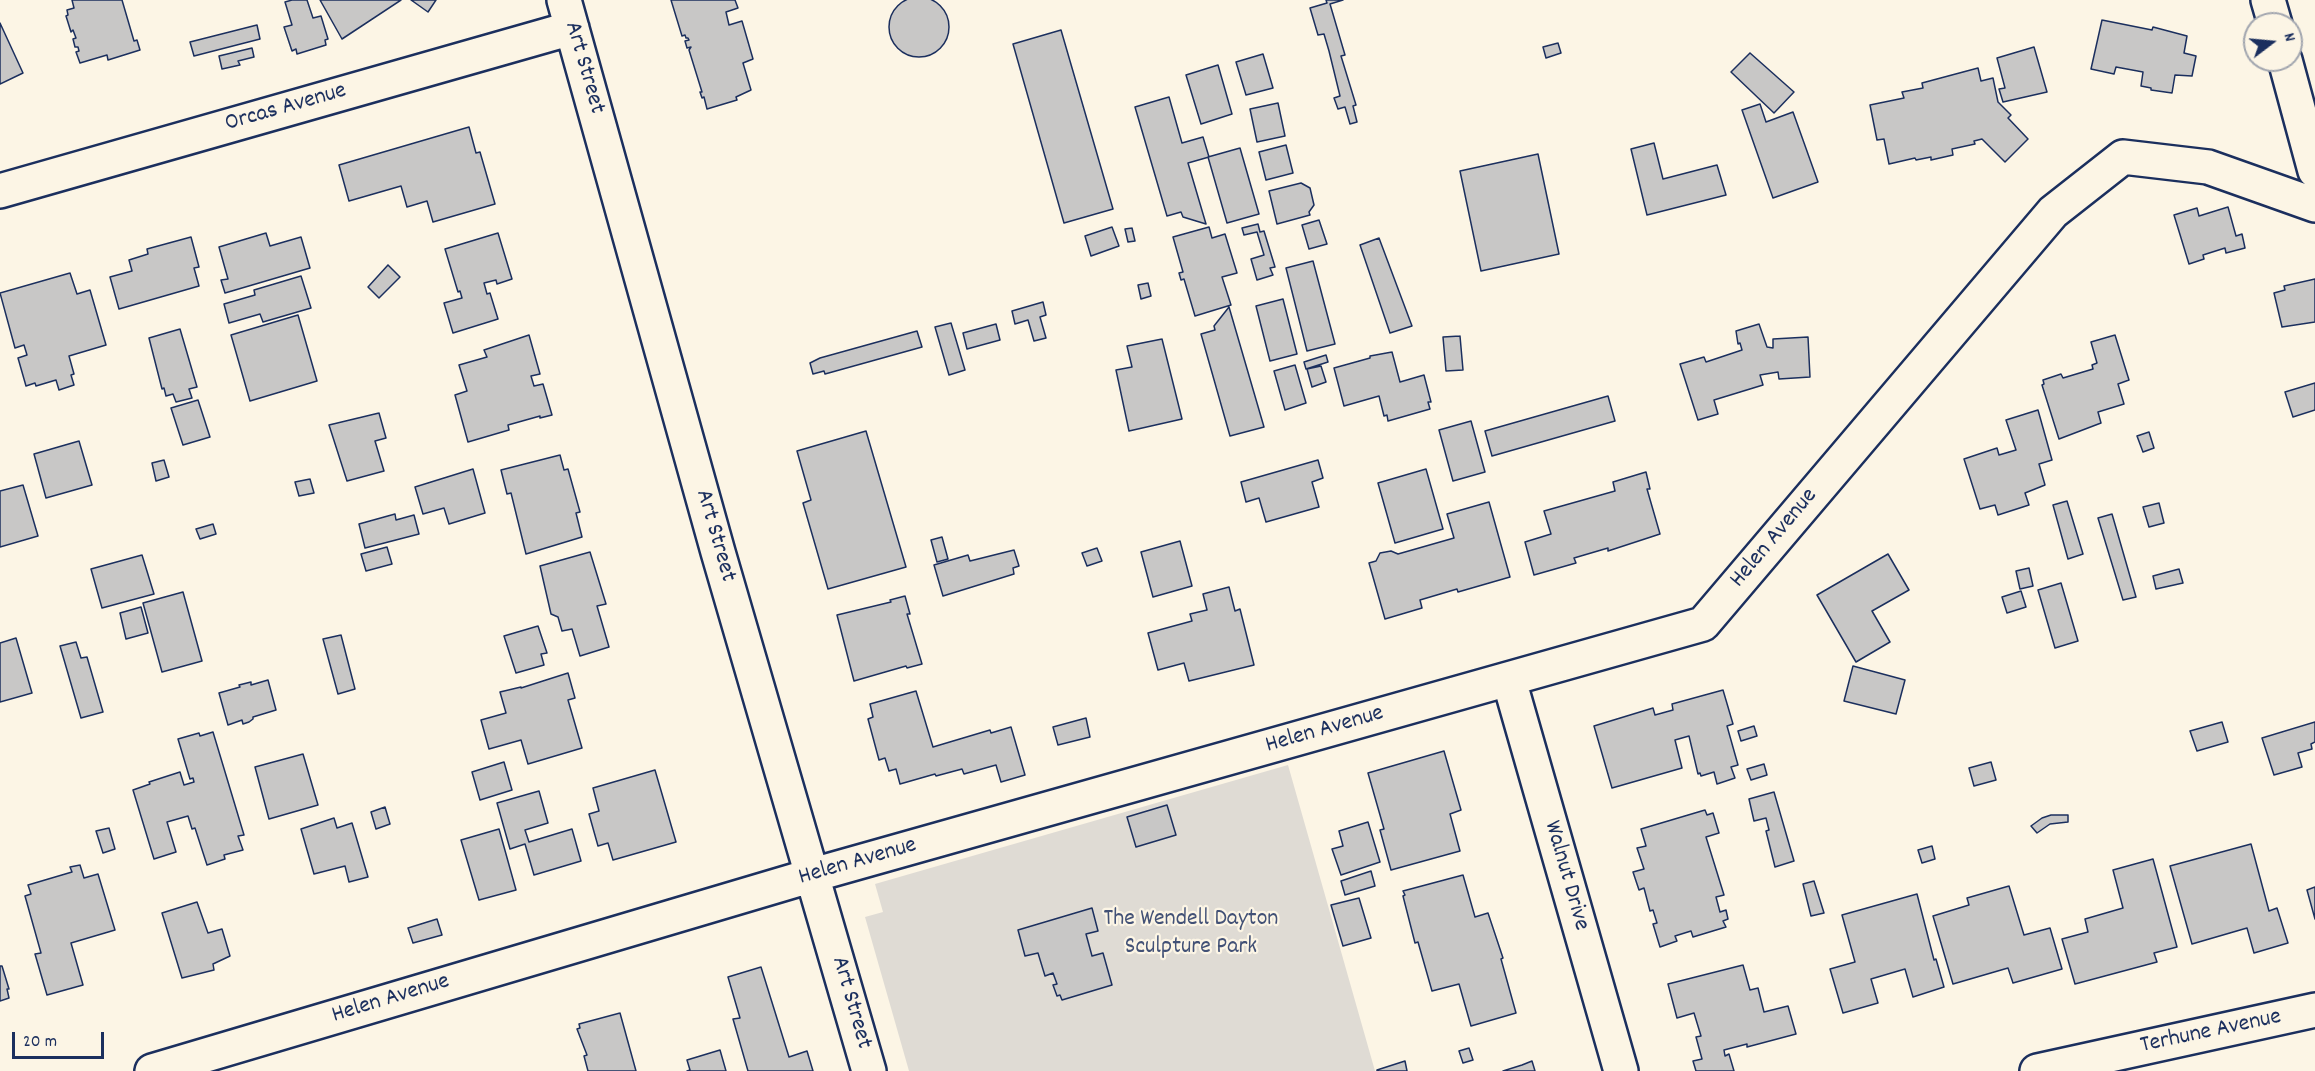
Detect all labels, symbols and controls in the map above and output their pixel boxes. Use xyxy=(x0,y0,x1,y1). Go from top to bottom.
north arrow xyxy=(2243,12,2303,72)
street label: Art Street xyxy=(556,19,610,117)
text: N xyxy=(2277,30,2301,44)
street label: Orcas Avenue xyxy=(222,78,350,140)
street label: Helen Avenue xyxy=(1725,483,1825,595)
street label: Art Street xyxy=(687,487,741,585)
street label: Helen Avenue xyxy=(1263,700,1387,762)
street label: Walnut Drive xyxy=(1536,818,1594,934)
street label: Helen Avenue xyxy=(796,832,920,894)
park label: The Wendell Dayton Sculpture Park xyxy=(1104,907,1278,963)
street label: Art Street xyxy=(823,954,877,1052)
street label: Helen Avenue xyxy=(329,968,453,1032)
street label: Terhune Avenue xyxy=(2138,1004,2284,1062)
scale bar xyxy=(15,1020,106,1058)
text: 20 m xyxy=(23,1030,57,1055)

